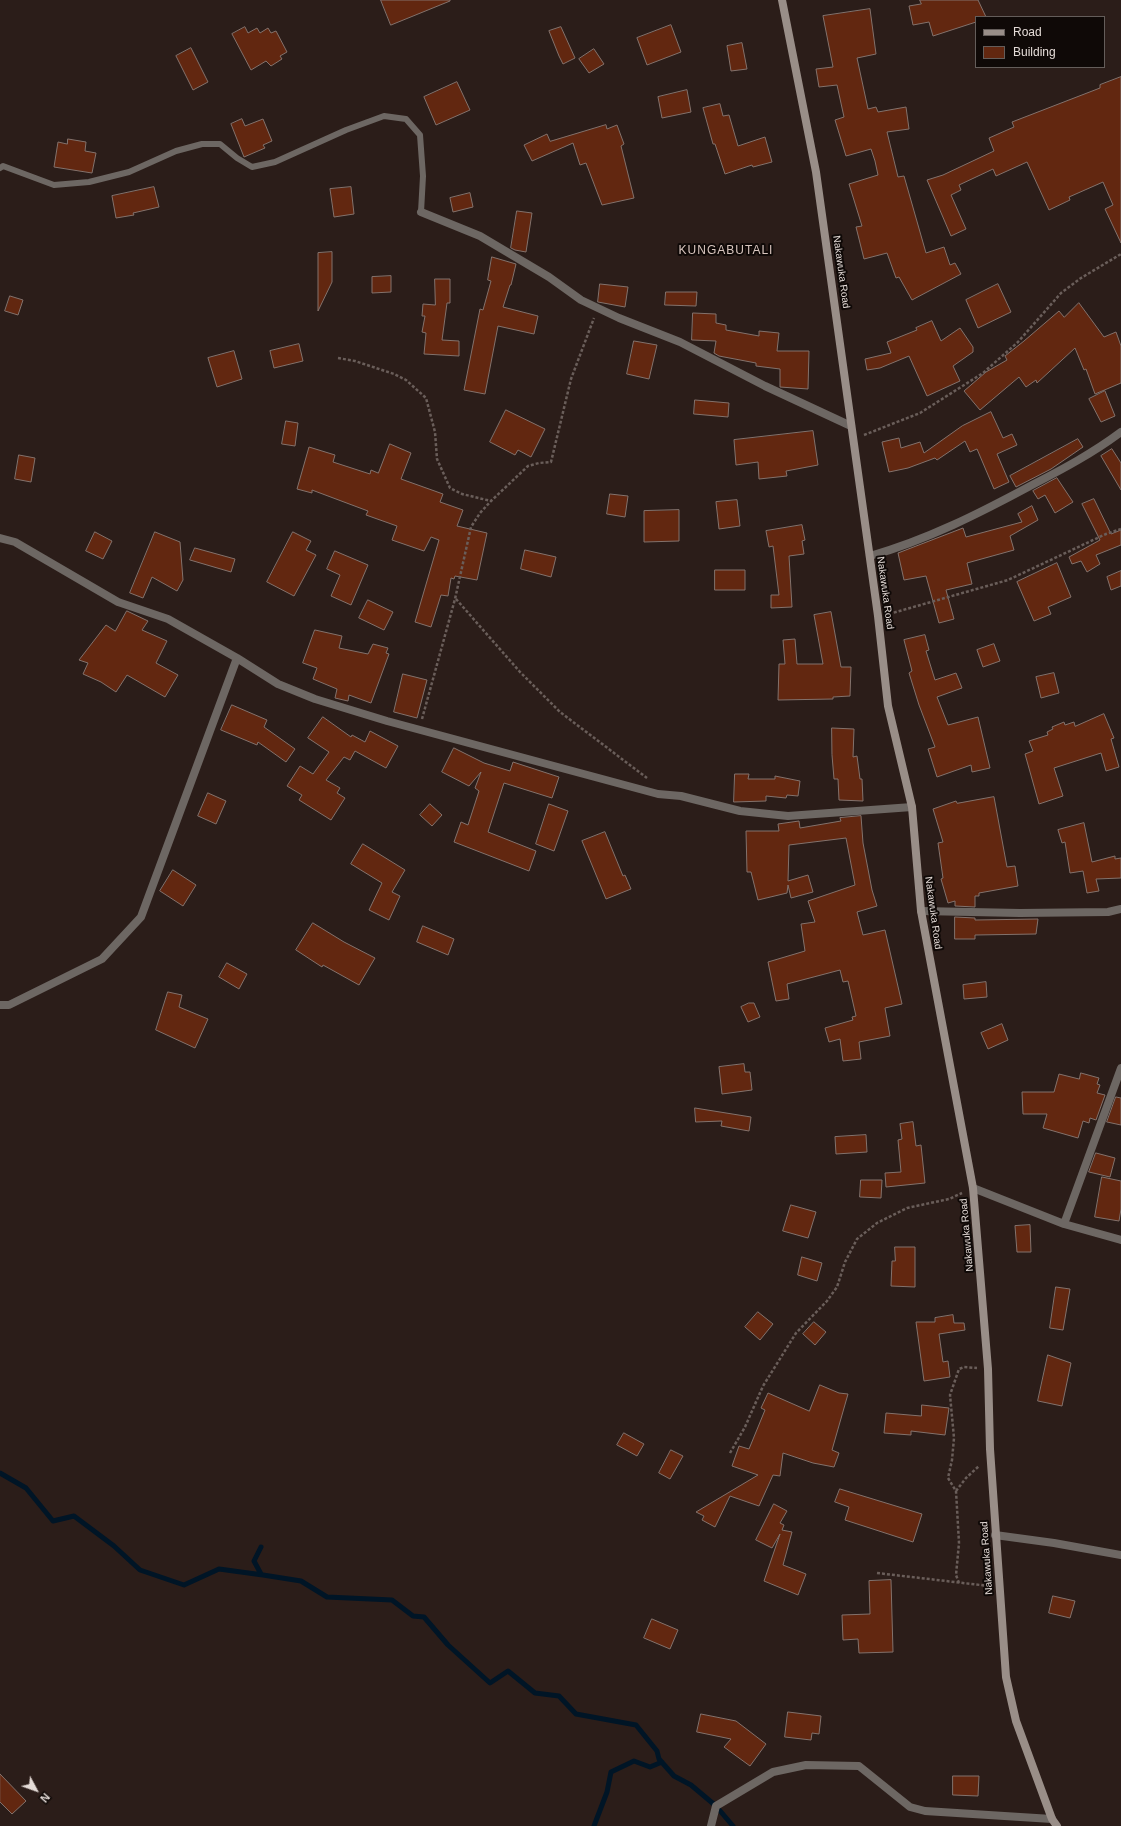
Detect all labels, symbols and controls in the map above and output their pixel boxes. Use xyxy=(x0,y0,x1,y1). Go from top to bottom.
legend xyxy=(975,16,1105,68)
text: Road xyxy=(1013,25,1042,39)
text: Building xyxy=(1013,45,1056,59)
street label: Nakawuka Road xyxy=(830,235,852,309)
district label: KUNGABUTALI xyxy=(679,244,773,258)
street label: Nakawuka Road xyxy=(874,556,896,630)
street label: Nakawuka Road xyxy=(922,876,944,950)
street label: Nakawuka Road xyxy=(958,1198,976,1272)
street label: Nakawuka Road xyxy=(978,1521,996,1595)
north arrow xyxy=(16,1770,56,1810)
text: N xyxy=(38,1791,52,1805)

